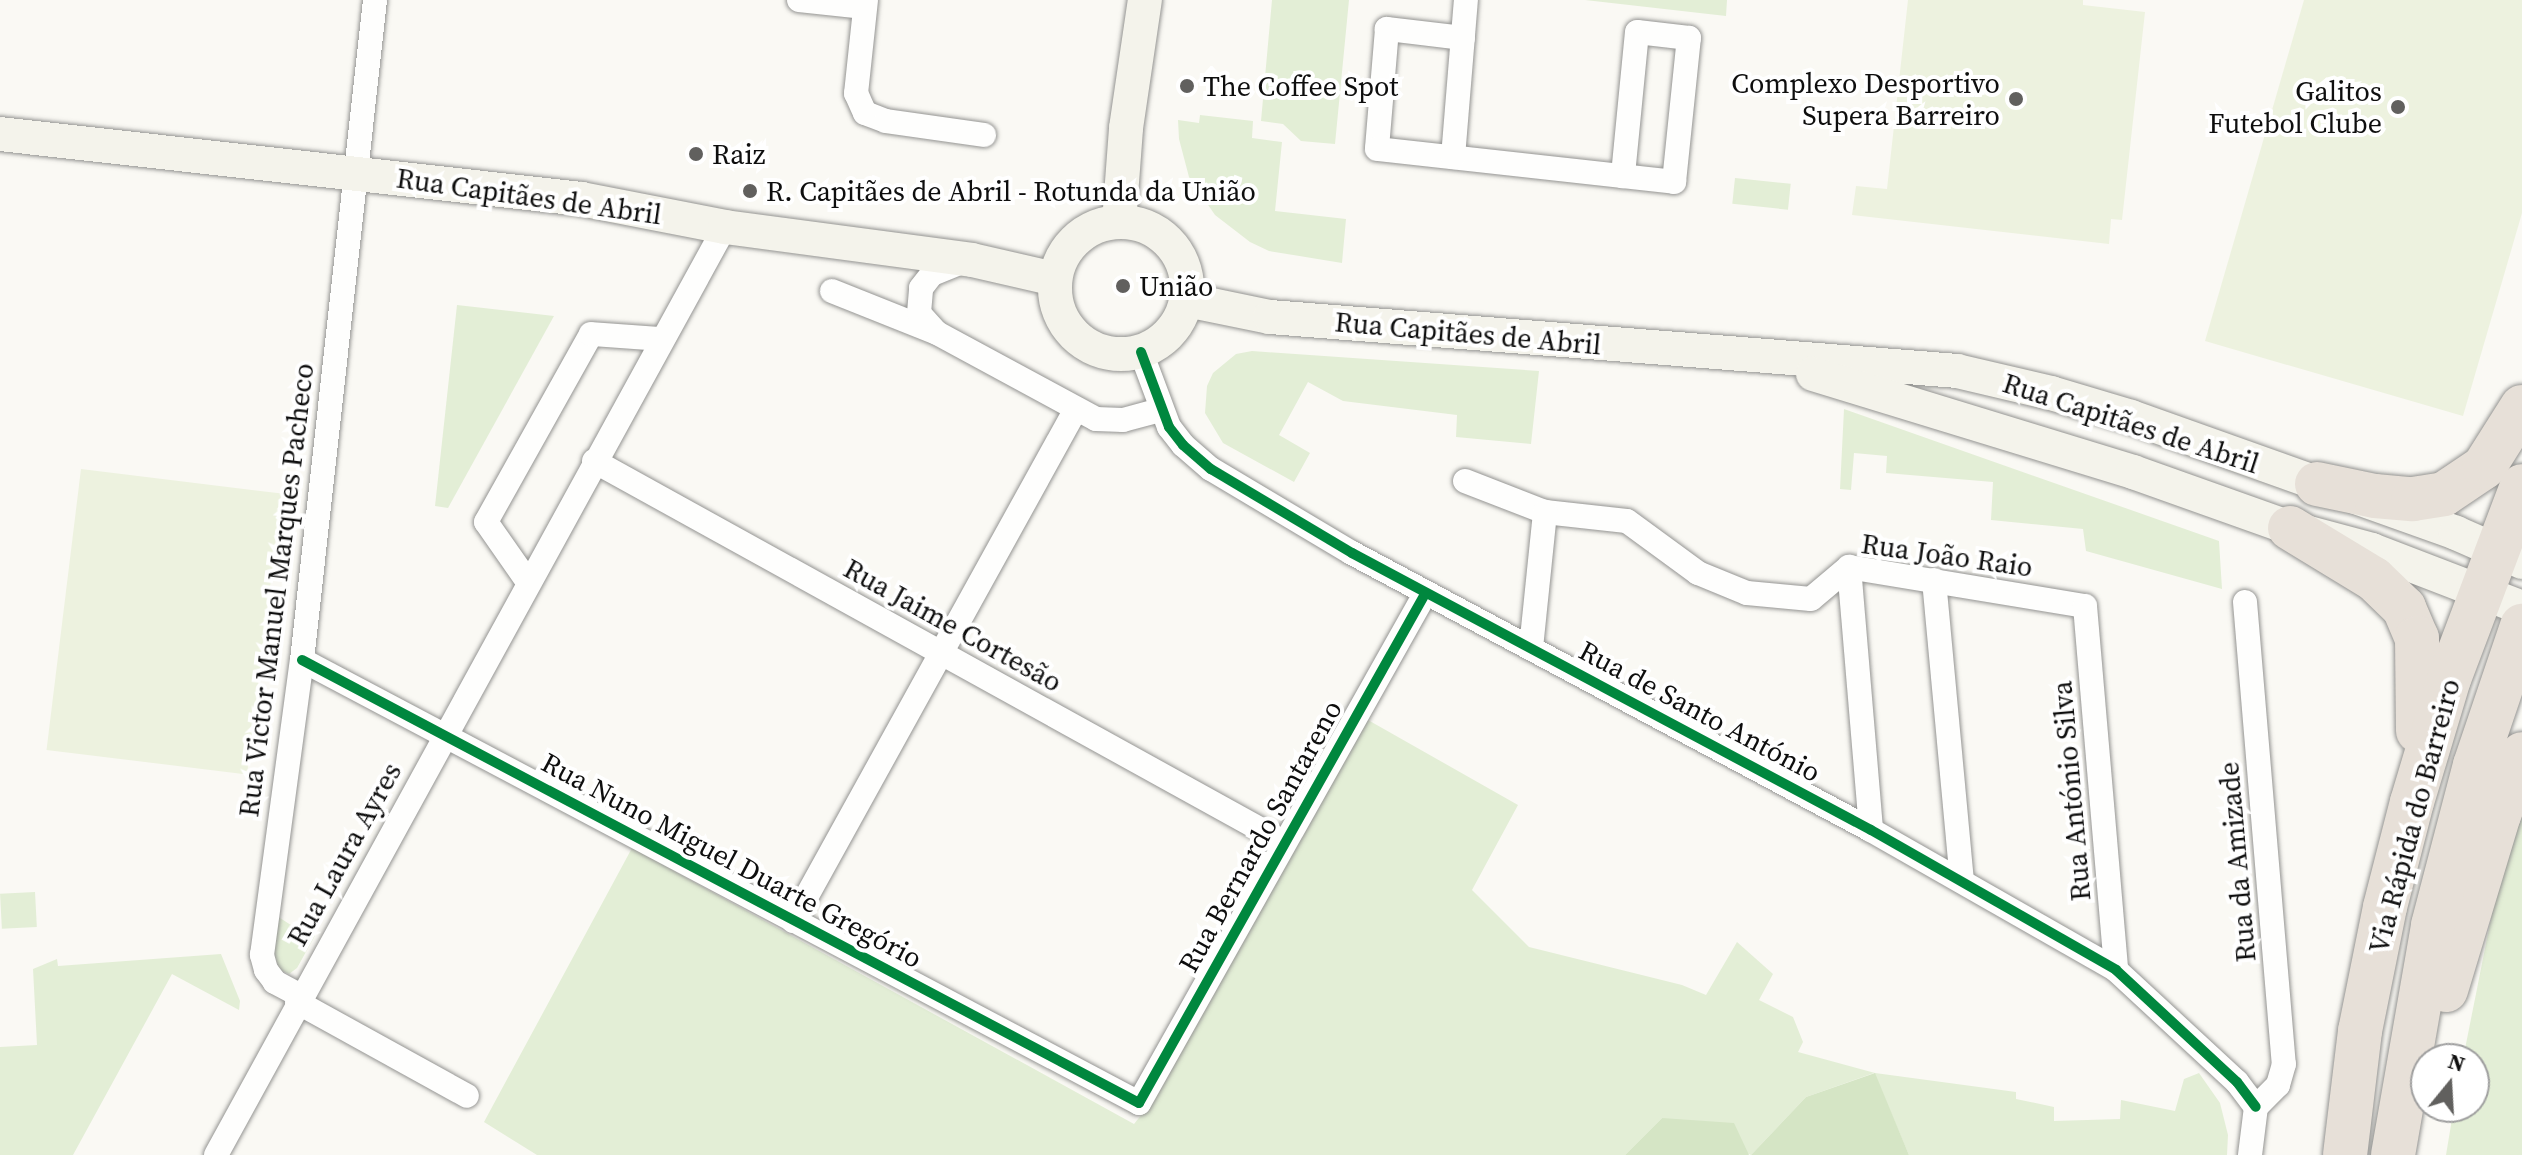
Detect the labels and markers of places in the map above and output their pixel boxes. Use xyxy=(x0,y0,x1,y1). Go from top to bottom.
place label: Complexo Desportivo Supera Barreiro xyxy=(1731,66,2000,132)
place label: The Coffee Spot xyxy=(1203,69,1398,103)
place label: Galitos Futebol Clube xyxy=(2208,74,2382,140)
marker: The Coffee Spot xyxy=(1178,77,1196,95)
marker: Complexo Desportivo Supera Barreiro xyxy=(2007,90,2025,108)
marker: Galitos Futebol Clube xyxy=(2389,98,2407,116)
place label: Raiz xyxy=(712,137,766,171)
marker: Raiz xyxy=(687,145,705,163)
place label: R. Capitães de Abril - Rotunda da União xyxy=(766,174,1256,208)
marker: R. Capitães de Abril - Rotunda da União xyxy=(741,182,759,200)
place label: União xyxy=(1139,269,1213,303)
marker: União xyxy=(1114,277,1132,295)

